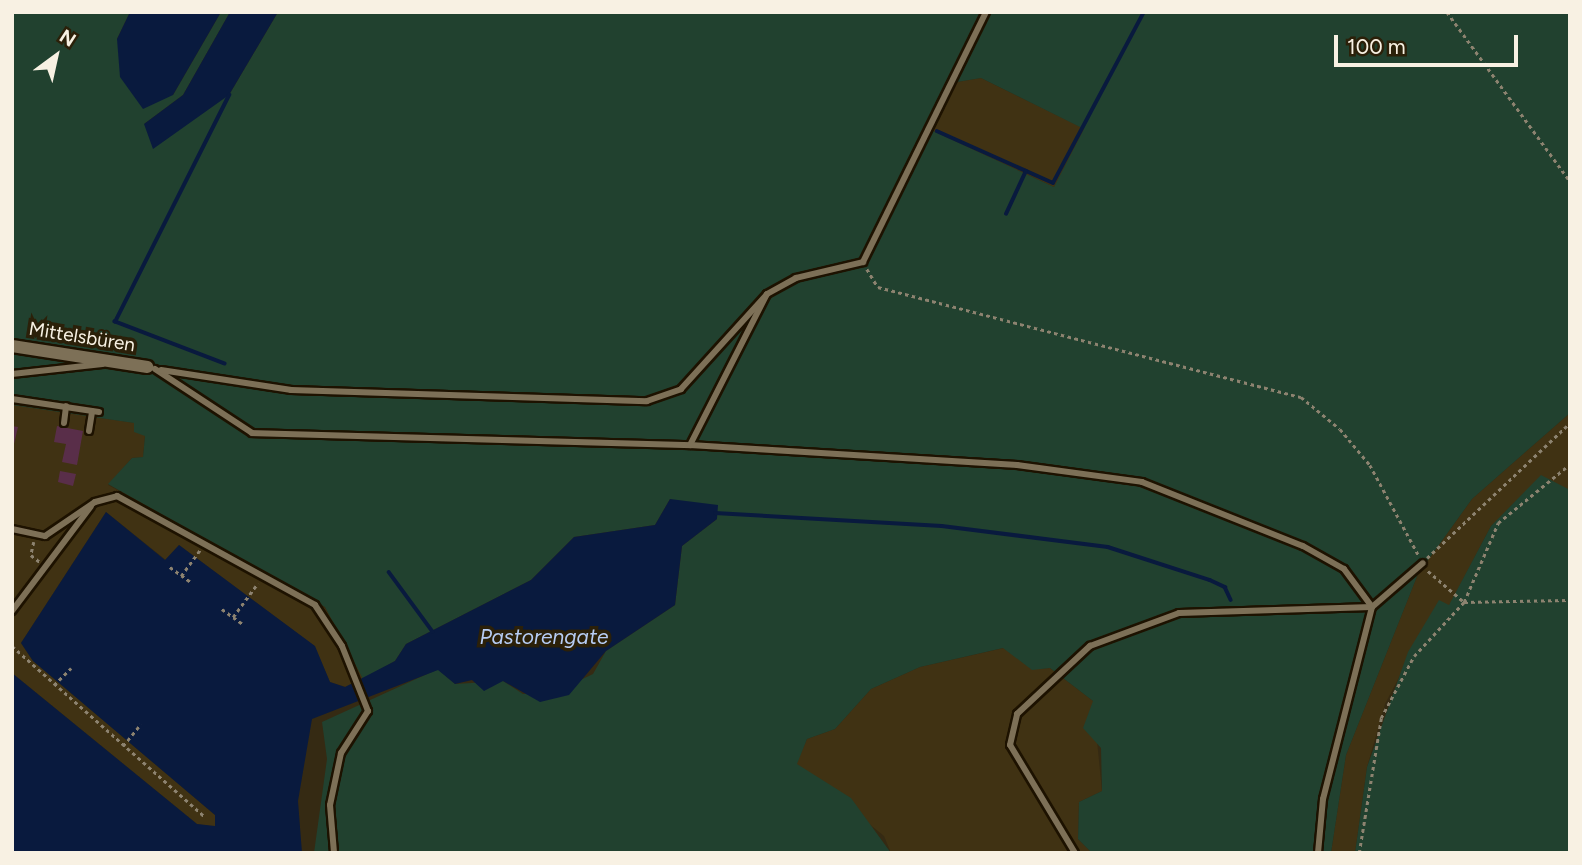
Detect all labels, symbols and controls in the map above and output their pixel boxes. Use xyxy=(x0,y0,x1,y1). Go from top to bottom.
north arrow xyxy=(21,21,91,91)
scale bar xyxy=(1337,21,1521,65)
text: N xyxy=(55,24,80,52)
text: 100 m xyxy=(1347,34,1406,59)
street label: Mittelsbüren xyxy=(27,317,137,357)
water label: Pastorengate xyxy=(480,624,608,650)

